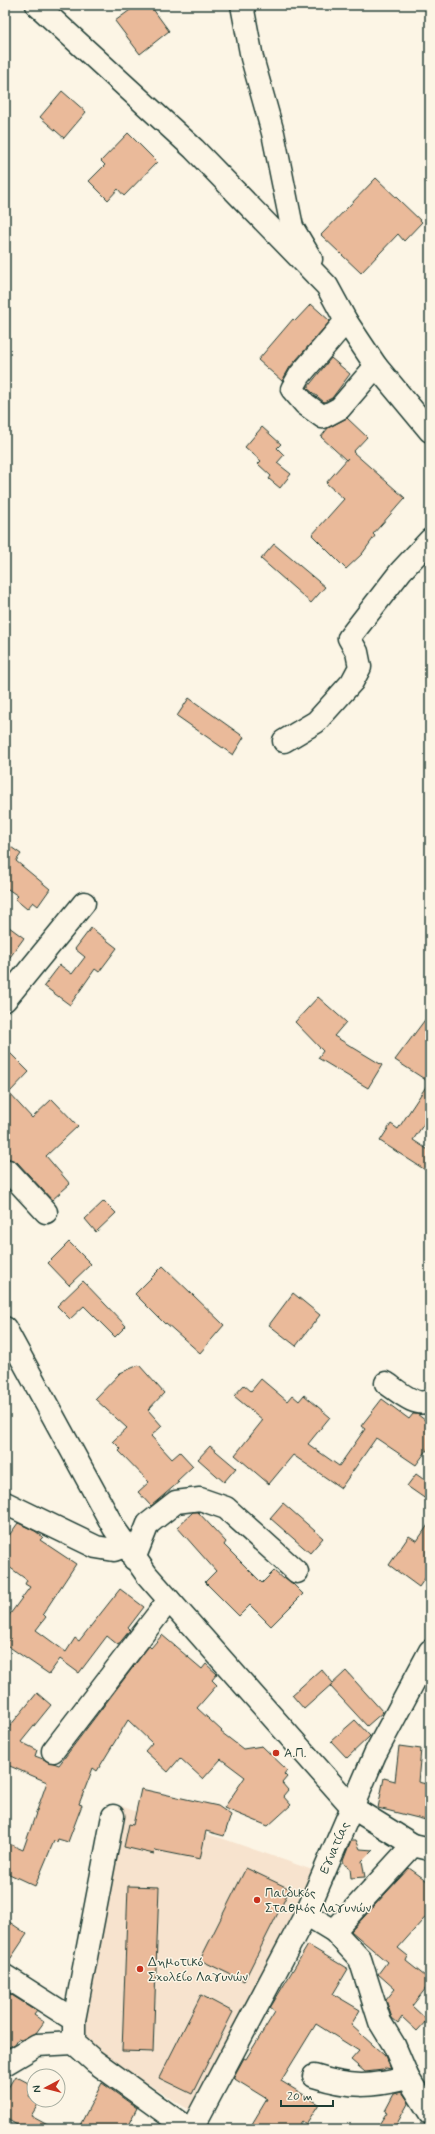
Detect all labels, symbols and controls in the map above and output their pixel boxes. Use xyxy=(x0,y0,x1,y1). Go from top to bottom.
place label: Α.Π. xyxy=(284,1745,307,1762)
marker: Α.Π. xyxy=(271,1748,281,1758)
street label: Εγνατίας xyxy=(316,1819,354,1877)
place label: Παιδικός Σταθμός Λαγυνών xyxy=(265,1885,371,1917)
marker: Παιδικός Σταθμός Λαγυνών xyxy=(252,1895,262,1905)
place label: Δημοτικό Σχολείο Λαγυνών xyxy=(148,1954,248,1986)
marker: Δημοτικό Σχολείο Λαγυνών xyxy=(135,1964,145,1974)
north arrow xyxy=(26,2068,66,2108)
scale bar xyxy=(281,2082,333,2108)
text: N xyxy=(30,2085,44,2094)
text: 20 m xyxy=(287,2089,313,2105)

